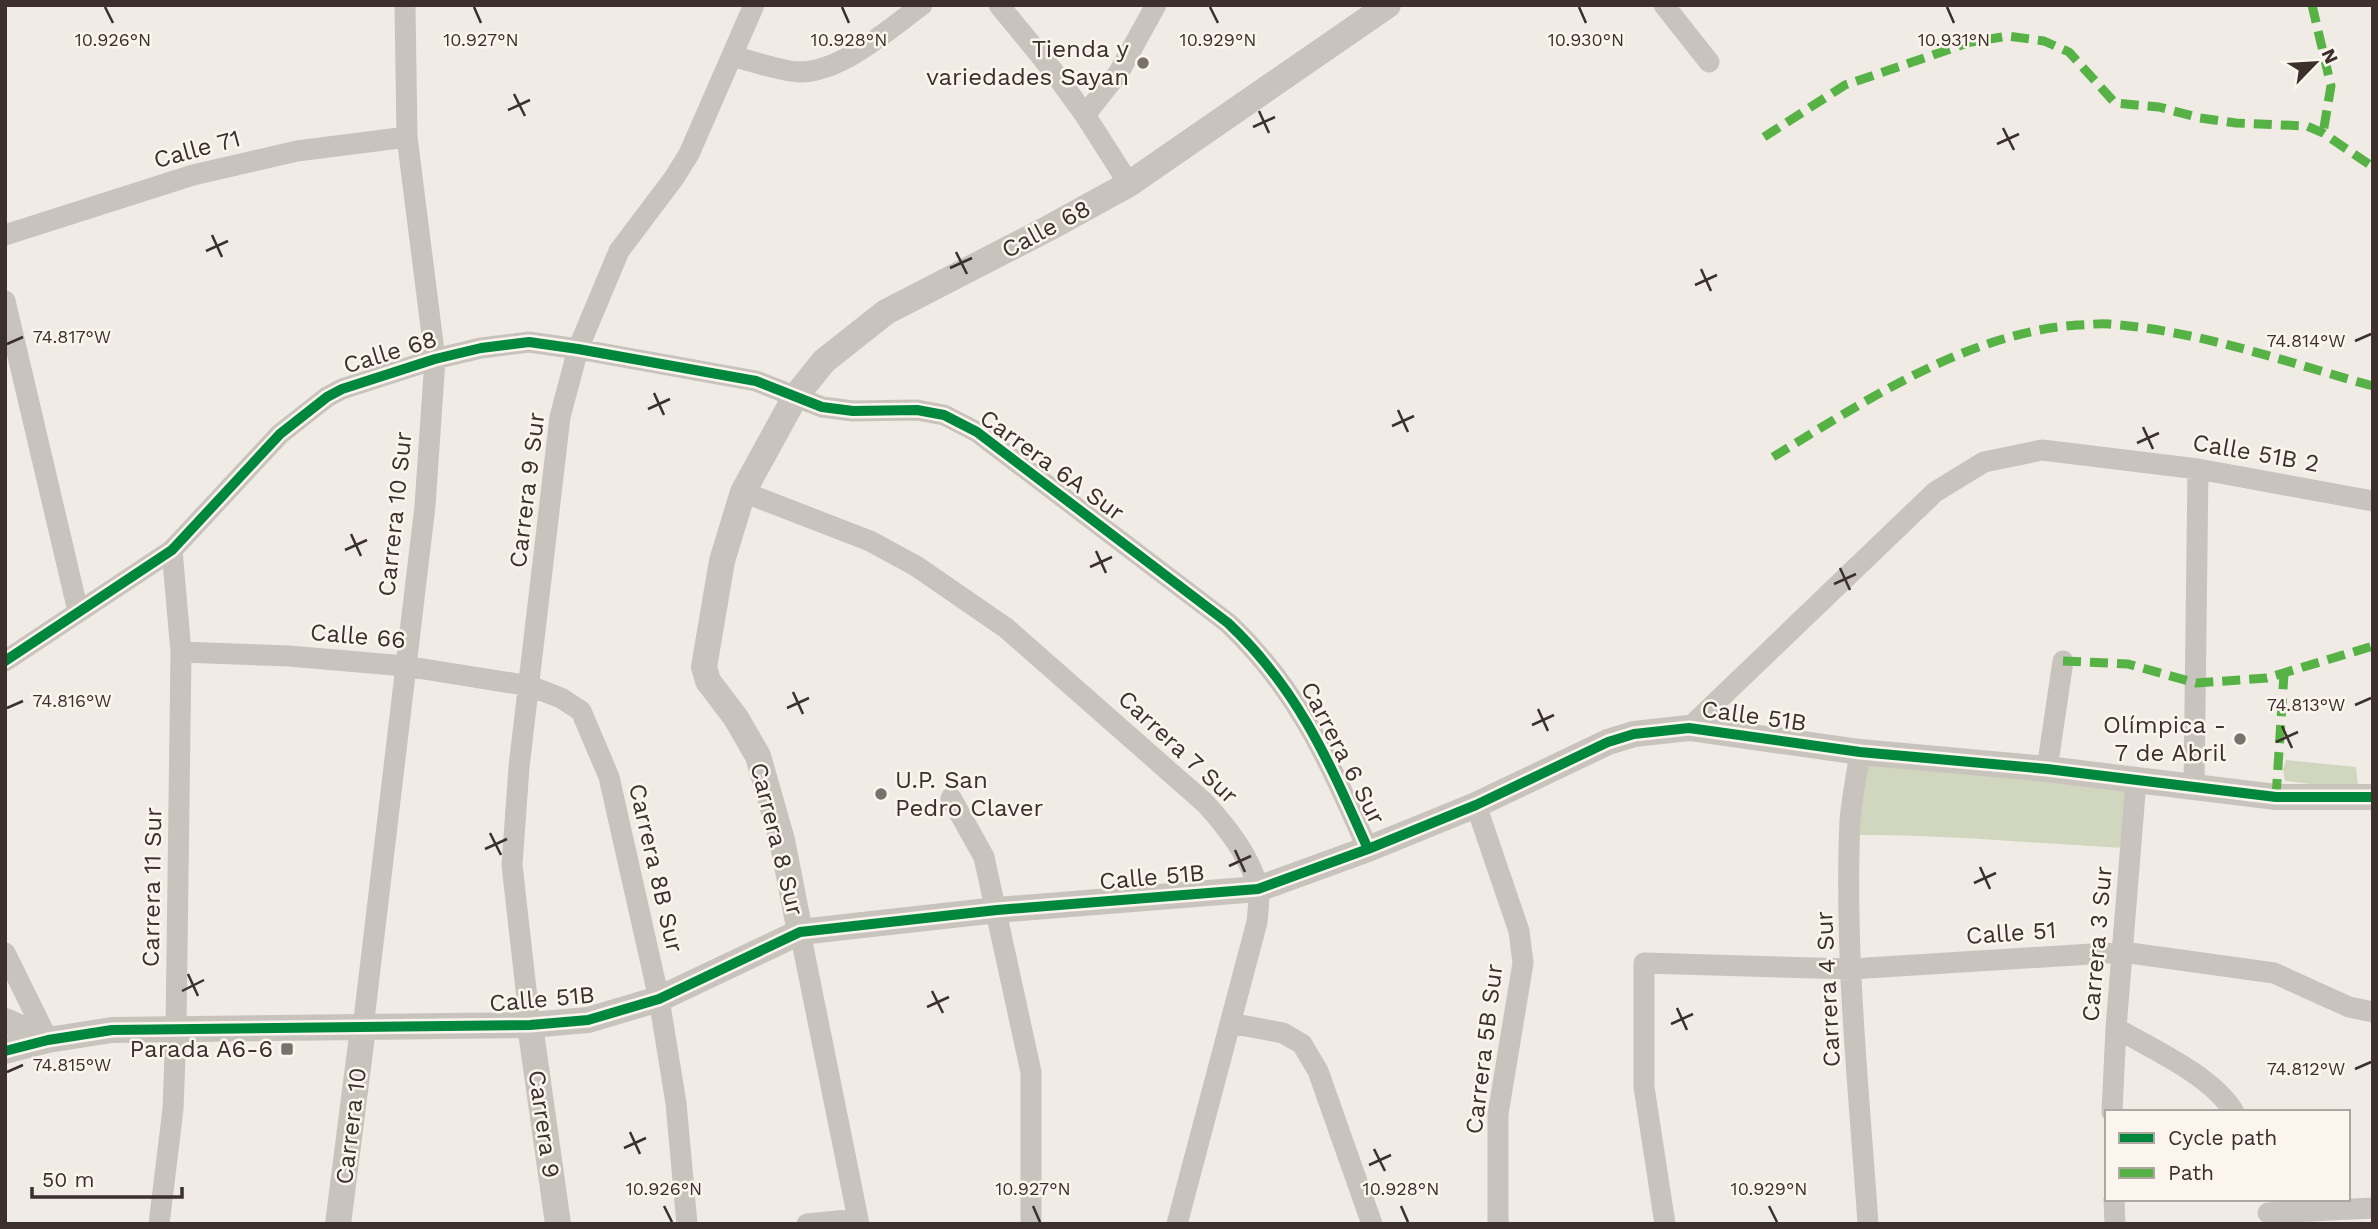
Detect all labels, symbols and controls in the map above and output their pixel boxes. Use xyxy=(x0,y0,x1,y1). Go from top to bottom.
north arrow xyxy=(2280,28,2350,98)
text: 10.926°N xyxy=(75,29,151,50)
text: 10.927°N xyxy=(443,29,519,50)
text: 10.928°N xyxy=(811,29,887,50)
text: 10.929°N xyxy=(1180,29,1256,50)
text: 10.930°N xyxy=(1548,29,1624,50)
text: 10.931°N xyxy=(1918,29,1990,50)
place label: Tienda y variedades Sayan xyxy=(926,35,1130,91)
text: N xyxy=(2317,45,2343,67)
marker: Tienda y variedades Sayan xyxy=(1135,55,1151,71)
street label: Calle 71 xyxy=(151,124,243,174)
street label: Calle 68 xyxy=(997,194,1095,264)
street label: Calle 68 xyxy=(340,325,440,379)
text: 74.817°W xyxy=(33,326,111,347)
text: 74.814°W xyxy=(2266,330,2346,351)
street label: Carrera 6A Sur xyxy=(974,403,1130,527)
street label: Carrera 9 Sur xyxy=(504,410,550,569)
street label: Calle 51B 2 xyxy=(2191,428,2321,478)
street label: Carrera 10 Sur xyxy=(372,430,418,598)
street label: Calle 66 xyxy=(309,618,407,654)
street label: Carrera 6 Sur xyxy=(1295,677,1391,829)
street label: Carrera 7 Sur xyxy=(1112,684,1244,810)
text: 74.816°W xyxy=(32,690,112,711)
text: 74.813°W xyxy=(2267,694,2345,715)
street label: Calle 51B xyxy=(1700,695,1808,737)
place label: Olímpica - 7 de Abril xyxy=(2103,711,2227,767)
marker: Olímpica - 7 de Abril xyxy=(2232,731,2248,747)
street label: Carrera 8 Sur xyxy=(744,760,810,919)
place label: U.P. San Pedro Claver xyxy=(895,766,1044,822)
street label: Carrera 8B Sur xyxy=(623,781,689,955)
marker: U.P. San Pedro Claver xyxy=(873,786,889,802)
street label: Carrera 11 Sur xyxy=(137,807,167,967)
street label: Calle 51B xyxy=(1098,858,1206,896)
street label: Carrera 3 Sur xyxy=(2076,865,2118,1023)
street label: Carrera 4 Sur xyxy=(1810,910,1846,1068)
street label: Calle 51 xyxy=(1965,916,2057,950)
street label: Carrera 5B Sur xyxy=(1460,962,1508,1136)
street label: Calle 51B xyxy=(488,980,596,1018)
place label: Parada A6-6 xyxy=(129,1035,273,1063)
marker: Parada A6-6 xyxy=(279,1041,295,1057)
text: 74.815°W xyxy=(33,1054,111,1075)
text: 74.812°W xyxy=(2267,1058,2345,1079)
street label: Carrera 10 xyxy=(330,1066,372,1186)
street label: Carrera 9 xyxy=(523,1068,565,1180)
legend xyxy=(2105,1110,2350,1201)
text: Cycle path xyxy=(2168,1125,2277,1150)
scale bar xyxy=(32,1156,182,1200)
text: Path xyxy=(2168,1160,2214,1185)
text: 50 m xyxy=(42,1167,94,1192)
text: 10.926°N xyxy=(626,1178,702,1199)
text: 10.927°N xyxy=(995,1178,1071,1199)
text: 10.928°N xyxy=(1363,1178,1439,1199)
text: 10.929°N xyxy=(1731,1178,1807,1199)

